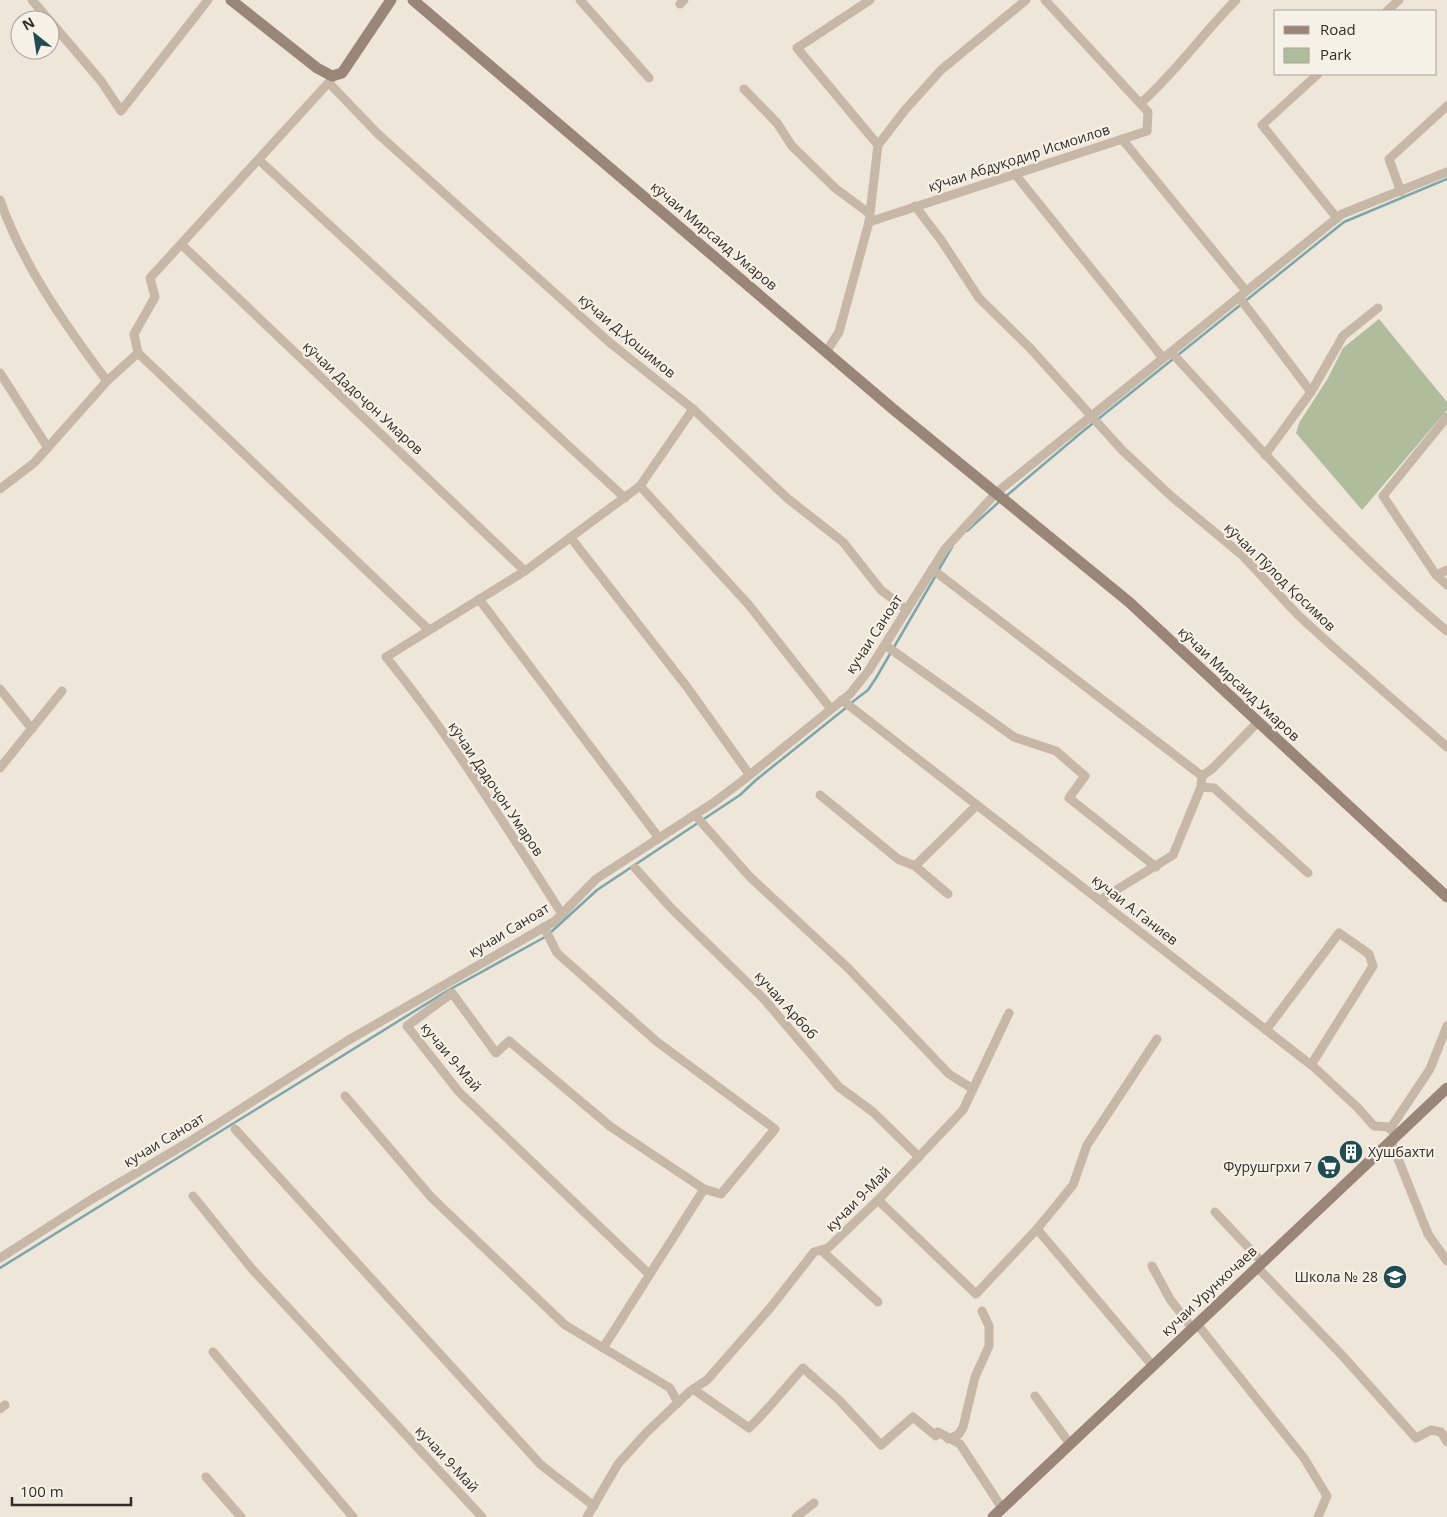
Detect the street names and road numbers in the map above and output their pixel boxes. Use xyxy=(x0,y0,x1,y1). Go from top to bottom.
street label: кӯчаи Абдуқодир Исмоилов xyxy=(926,119,1112,196)
street label: кӯчаи Мирсаид Умаров xyxy=(647,177,782,294)
street label: кӯчаи Д.Ҳошимов xyxy=(575,289,680,382)
street label: кӯчаи Дадоҷон Умаров xyxy=(299,337,428,459)
street label: кӯчаи Пӯлод Қосимов xyxy=(1220,518,1340,635)
street label: кучаи Саноат xyxy=(841,590,907,677)
street label: кӯчаи Мирсаид Умаров xyxy=(1174,622,1304,745)
street label: кӯчаи Дадоҷон Умаров xyxy=(444,718,549,860)
street label: кучаи А.Ганиев xyxy=(1088,870,1182,949)
street label: кучаи Саноат xyxy=(465,898,553,961)
street label: кучаи Арбоб xyxy=(751,967,822,1043)
street label: кучаи 9-Май xyxy=(417,1018,486,1095)
street label: кучаи Саноат xyxy=(120,1108,208,1171)
street label: кучаи 9-Май xyxy=(821,1162,894,1235)
street label: кучаи Урунхочаев xyxy=(1157,1241,1261,1340)
street label: кучаи 9-Май xyxy=(411,1421,483,1496)

